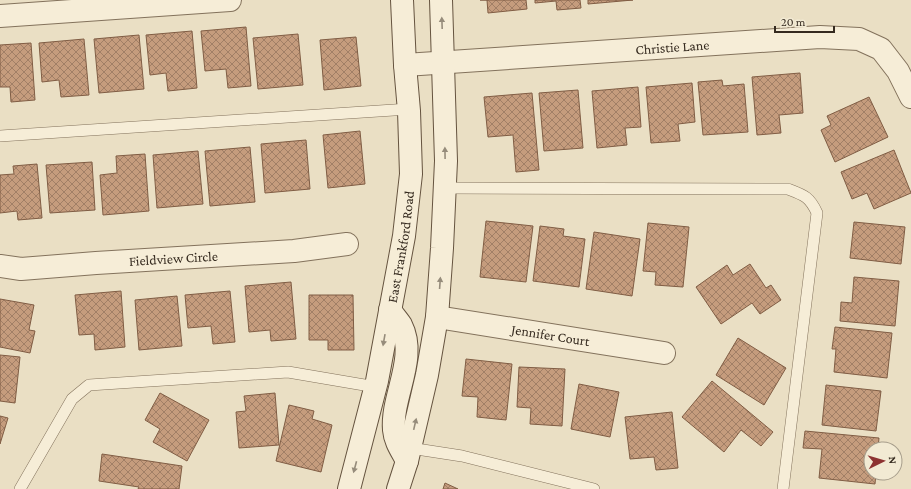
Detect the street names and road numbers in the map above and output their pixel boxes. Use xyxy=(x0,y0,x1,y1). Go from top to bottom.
street label: Christie Lane xyxy=(635,36,710,57)
street label: East Frankford Road xyxy=(384,189,417,304)
street label: Fieldview Circle xyxy=(128,248,218,269)
street label: Jennifer Court xyxy=(508,321,591,349)

